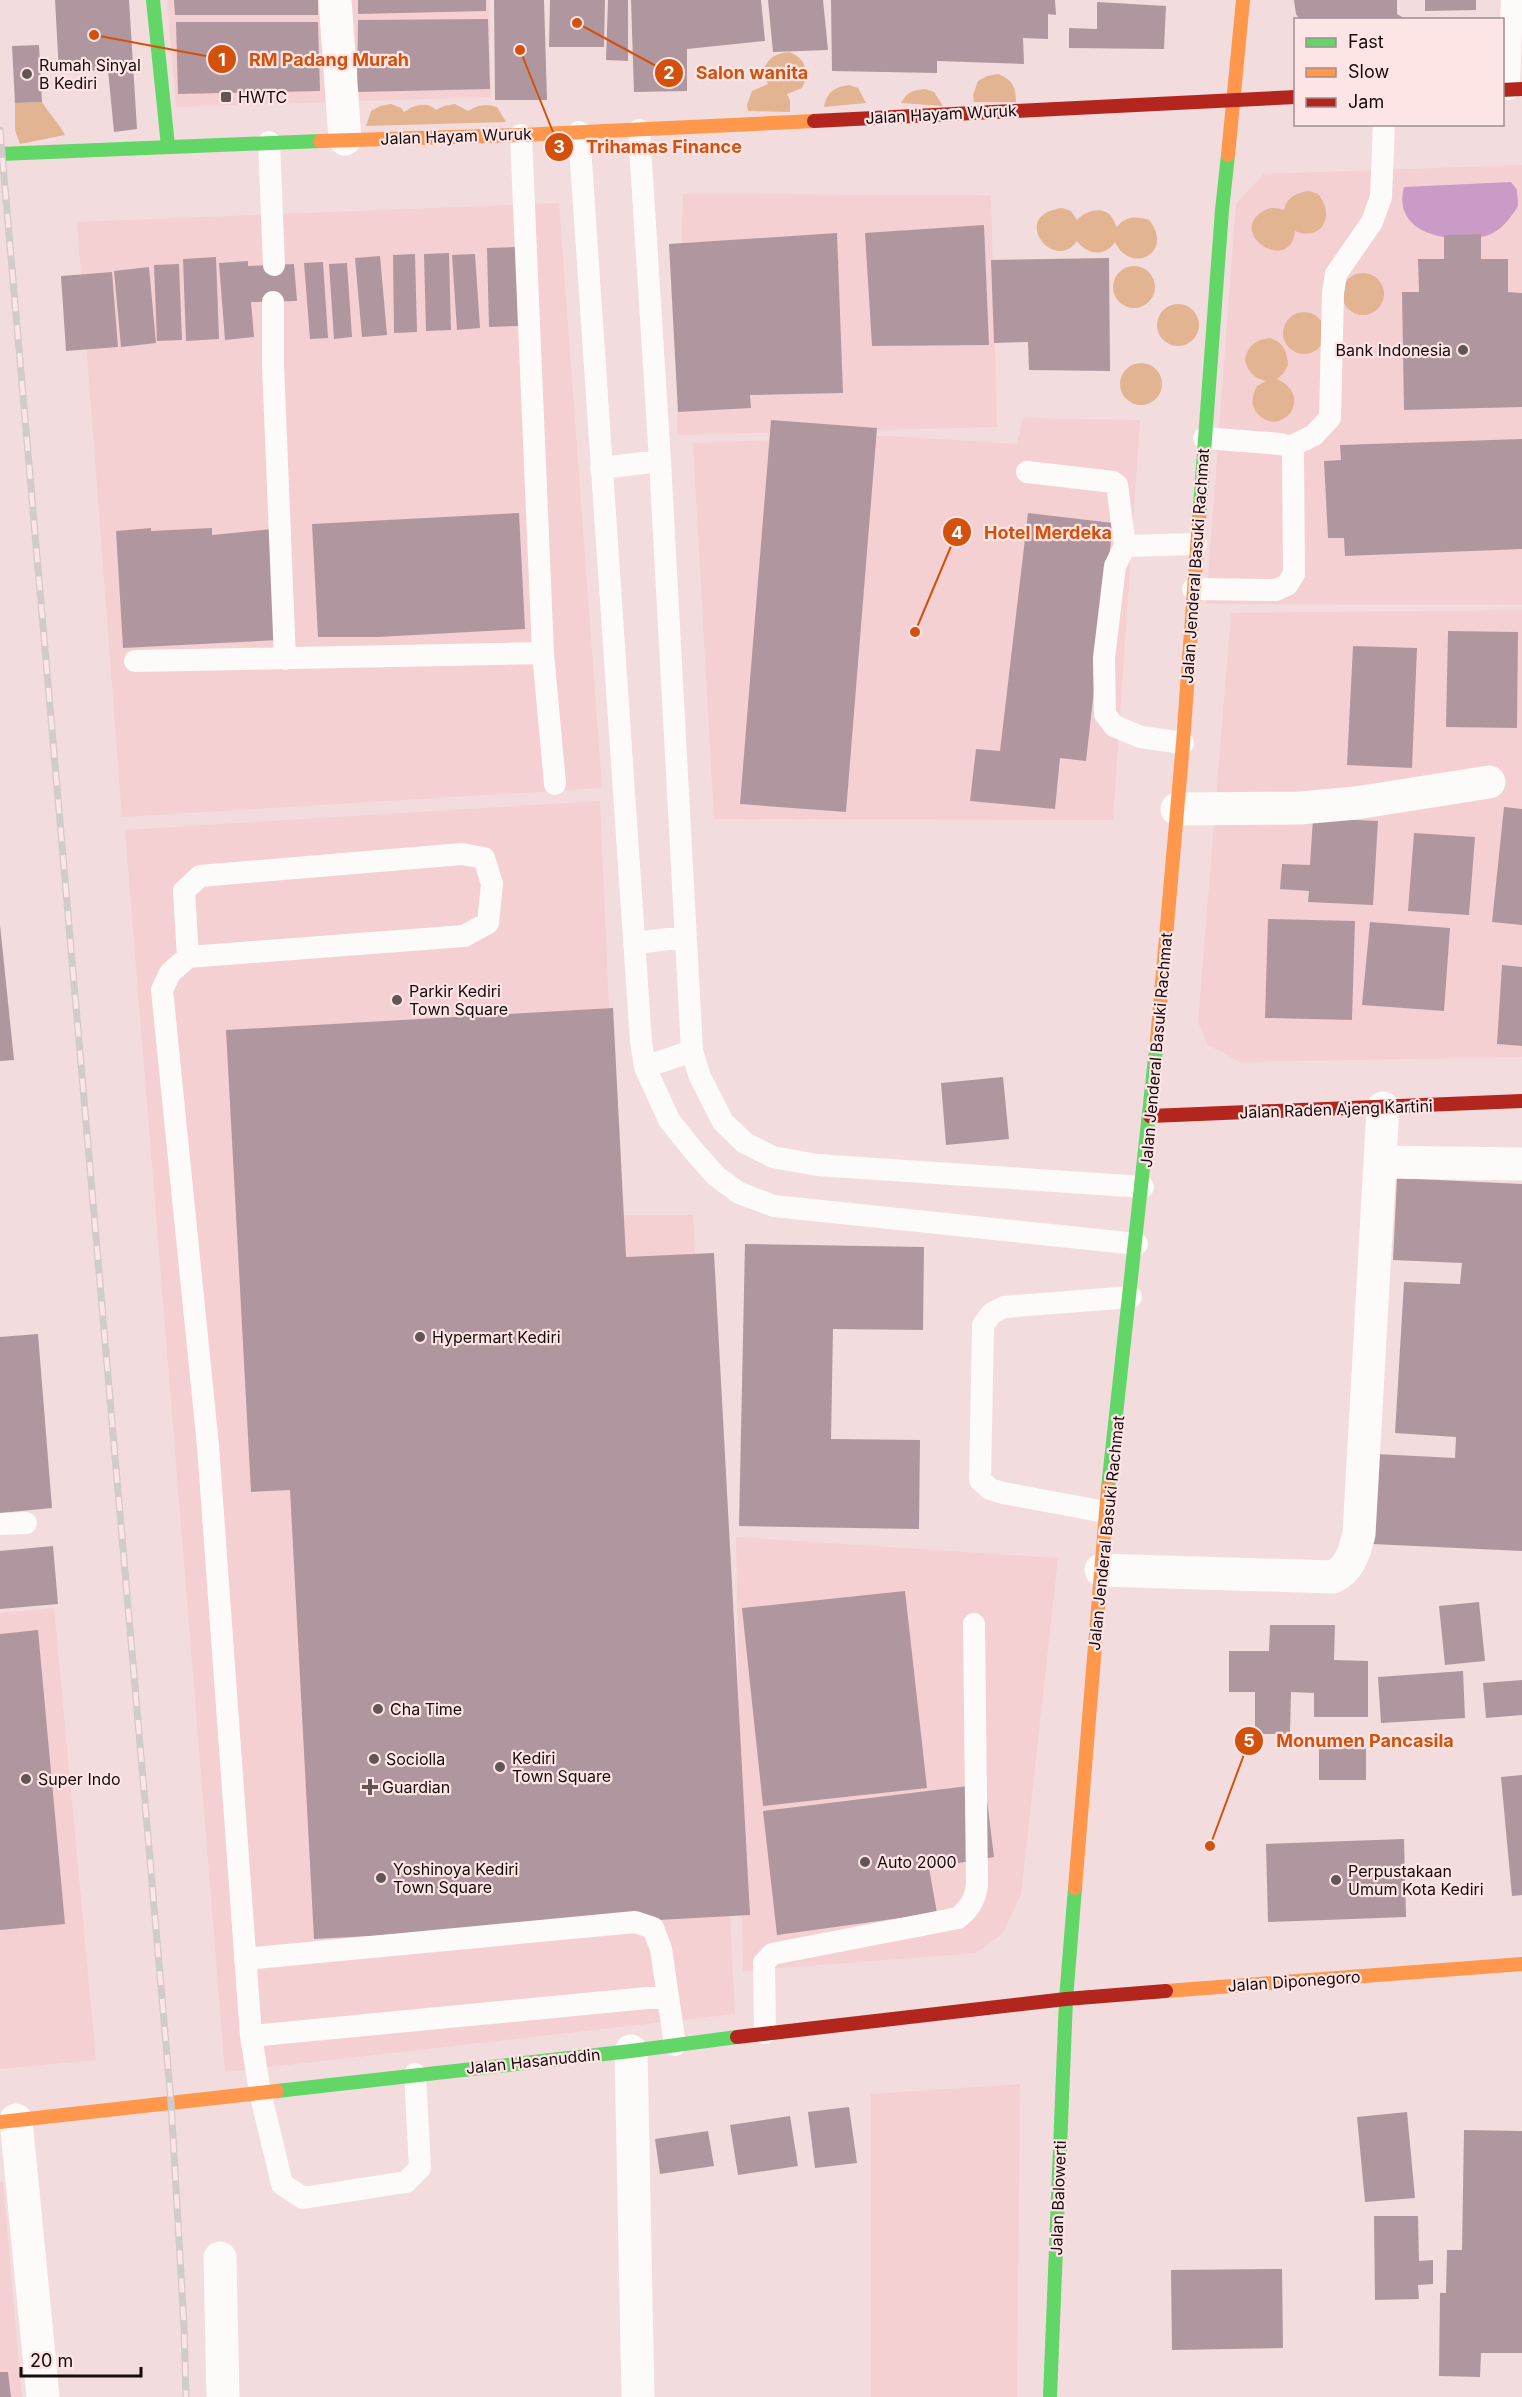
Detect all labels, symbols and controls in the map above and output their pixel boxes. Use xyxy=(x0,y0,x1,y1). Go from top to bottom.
legend xyxy=(1294,18,1504,126)
text: Fast xyxy=(1348,31,1384,52)
callout: RM Padang Murah xyxy=(207,41,421,77)
text: 1 xyxy=(218,49,226,70)
text: RM Padang Murah xyxy=(249,49,409,70)
place label: Rumah Sinyal B Kediri xyxy=(39,55,141,93)
callout: Salon wanita xyxy=(654,55,820,91)
text: Slow xyxy=(1348,61,1389,82)
text: 2 xyxy=(663,62,675,83)
text: Salon wanita xyxy=(696,62,808,83)
marker: Rumah Sinyal B Kediri xyxy=(20,67,34,81)
place label: HWTC xyxy=(238,87,287,107)
marker: HWTC xyxy=(219,90,233,104)
text: Jam xyxy=(1348,91,1384,112)
street label: Jalan Hayam Wuruk xyxy=(865,100,1017,128)
street label: Jalan Hayam Wuruk xyxy=(380,123,532,149)
callout: Trihamas Finance xyxy=(544,129,754,165)
text: 3 xyxy=(553,136,565,157)
text: Trihamas Finance xyxy=(586,136,742,157)
place label: Bank Indonesia xyxy=(1336,340,1451,360)
marker: Bank Indonesia xyxy=(1456,343,1470,357)
street label: Jalan Jenderal Basuki Rachmat xyxy=(1177,448,1213,684)
callout: Hotel Merdeka xyxy=(942,514,1125,550)
text: 4 xyxy=(951,522,963,543)
text: Hotel Merdeka xyxy=(984,522,1112,543)
street label: Jalan Jenderal Basuki Rachmat xyxy=(1136,932,1176,1168)
place label: Parkir Kediri Town Square xyxy=(409,981,508,1019)
marker: Parkir Kediri Town Square xyxy=(390,993,404,1007)
street label: Jalan Raden Ajeng Kartini xyxy=(1239,1096,1433,1122)
place label: Hypermart Kediri xyxy=(432,1327,561,1347)
marker: Hypermart Kediri xyxy=(413,1330,427,1344)
street label: Jalan Jenderal Basuki Rachmat xyxy=(1084,1415,1128,1651)
place label: Cha Time xyxy=(390,1699,462,1719)
marker: Cha Time xyxy=(371,1702,385,1716)
callout: Monumen Pancasila xyxy=(1234,1723,1466,1759)
text: 5 xyxy=(1243,1730,1255,1751)
text: Monumen Pancasila xyxy=(1276,1730,1454,1751)
place label: Kediri Town Square xyxy=(512,1748,611,1786)
place label: Sociolla xyxy=(386,1749,445,1769)
marker: Sociolla xyxy=(367,1752,381,1766)
marker: Kediri Town Square xyxy=(493,1760,507,1774)
place label: Super Indo xyxy=(38,1769,121,1789)
marker: Super Indo xyxy=(19,1772,33,1786)
place label: Guardian xyxy=(382,1777,450,1797)
marker: Guardian xyxy=(363,1780,377,1794)
place label: Auto 2000 xyxy=(877,1852,957,1872)
marker: Auto 2000 xyxy=(858,1855,872,1869)
place label: Yoshinoya Kediri Town Square xyxy=(393,1859,518,1897)
place label: Perpustakaan Umum Kota Kediri xyxy=(1348,1861,1484,1899)
marker: Yoshinoya Kediri Town Square xyxy=(374,1871,388,1885)
marker: Perpustakaan Umum Kota Kediri xyxy=(1329,1873,1343,1887)
street label: Jalan Diponegoro xyxy=(1227,1966,1361,1996)
street label: Jalan Hasanuddin xyxy=(465,2044,601,2078)
street label: Jalan Balowerti xyxy=(1046,2140,1070,2256)
scale bar xyxy=(21,2340,141,2378)
text: 20 m xyxy=(30,2350,73,2371)

